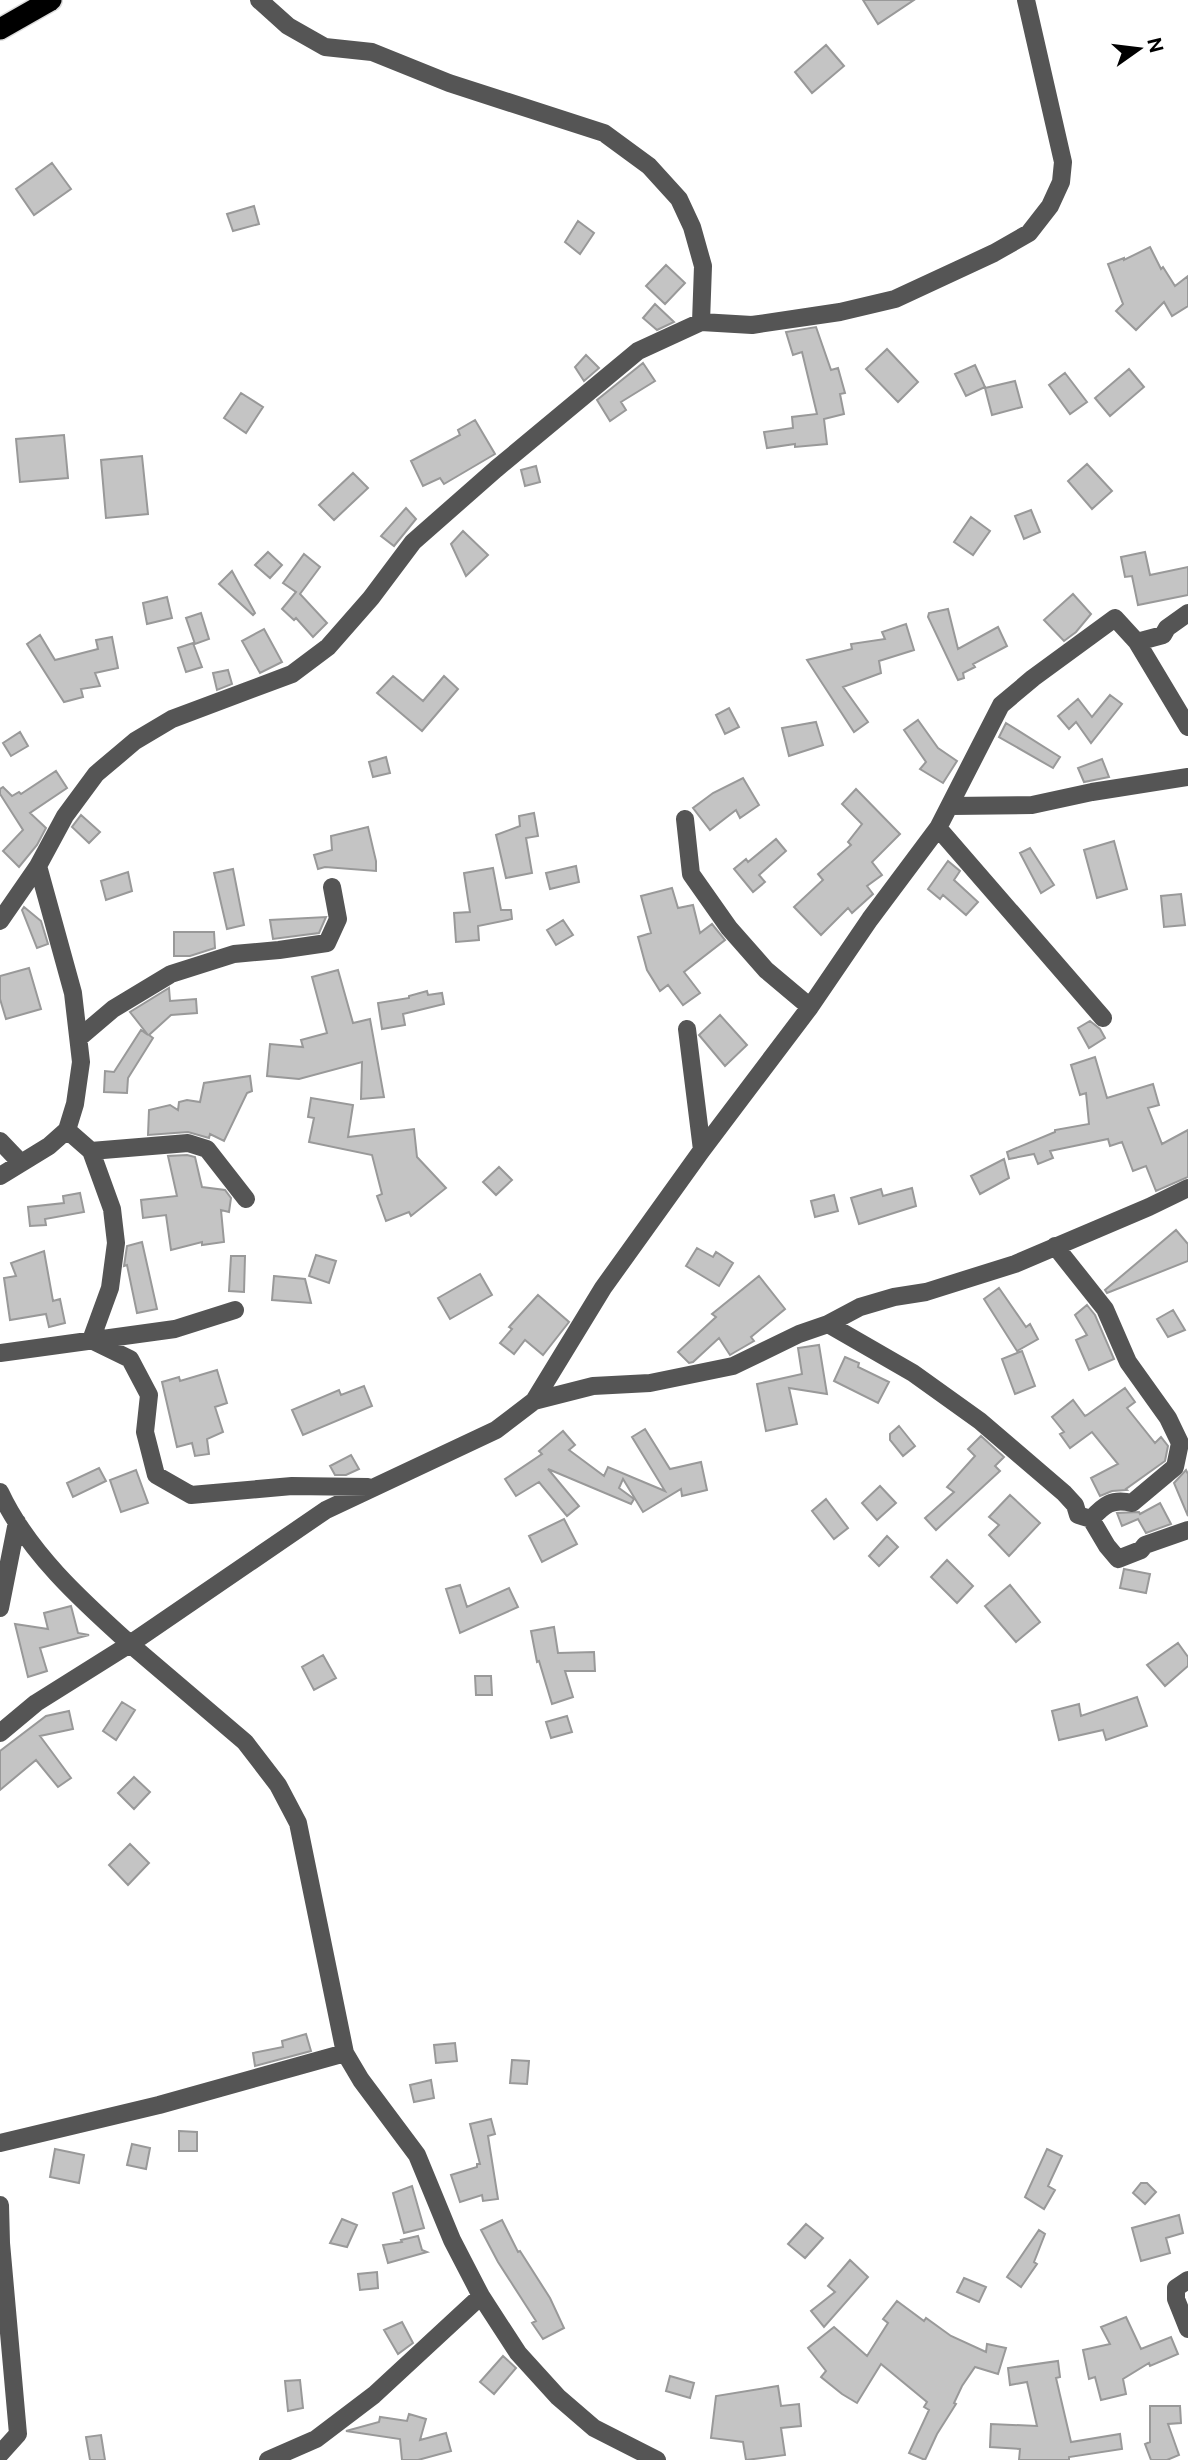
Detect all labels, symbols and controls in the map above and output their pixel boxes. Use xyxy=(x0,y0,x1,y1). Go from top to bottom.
north arrow xyxy=(1104,14,1174,84)
text: N xyxy=(1143,35,1168,55)

